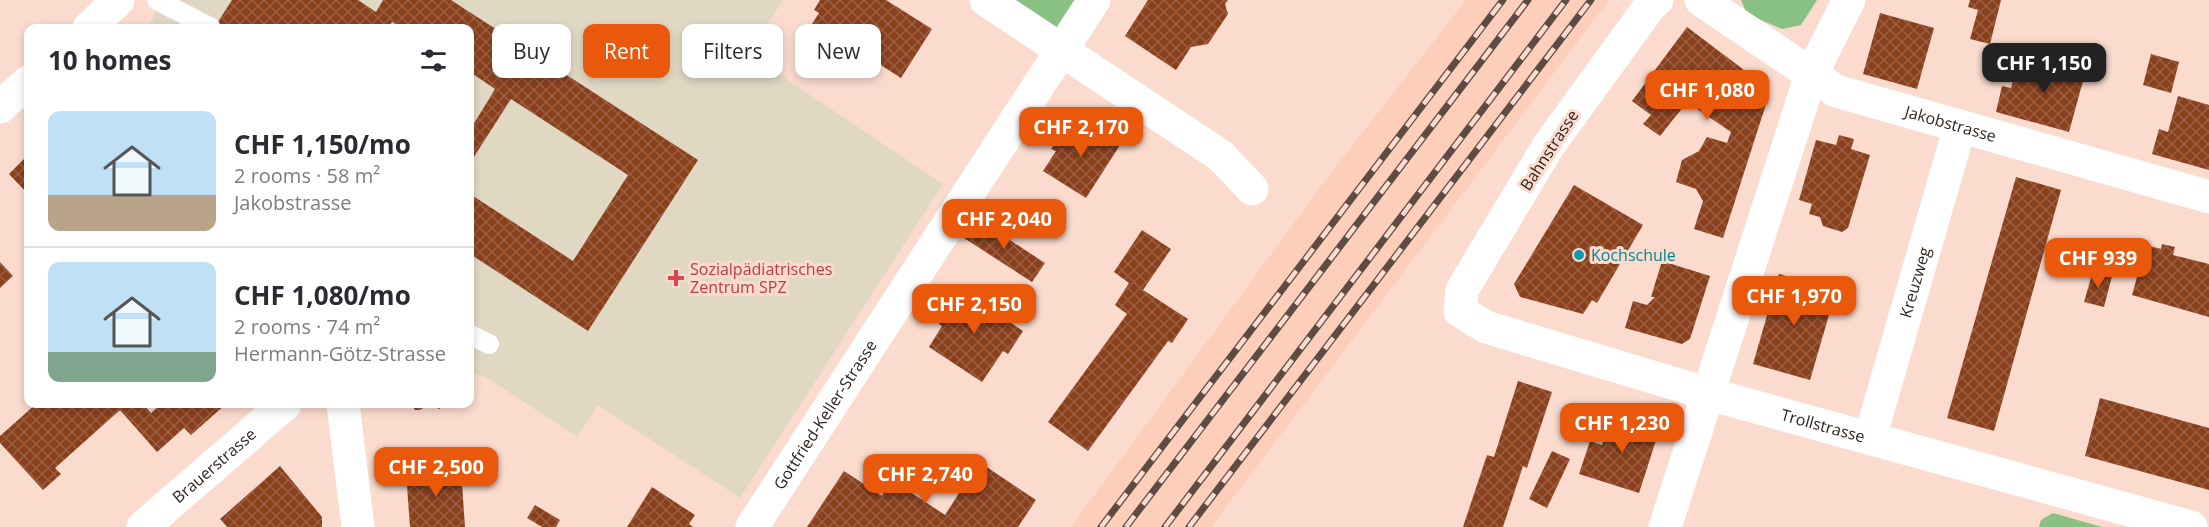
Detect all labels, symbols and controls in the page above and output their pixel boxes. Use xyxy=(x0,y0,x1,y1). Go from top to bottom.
chip: Buy xyxy=(492,24,571,78)
chip: Rent xyxy=(583,24,670,78)
chip: Filters xyxy=(682,24,783,78)
chip: New xyxy=(795,24,881,78)
text: 10 homes xyxy=(48,42,172,78)
pin: CHF 1,150 xyxy=(1975,43,2113,94)
icon: filters xyxy=(417,44,450,77)
text: CHF 1,150 xyxy=(1996,49,2092,76)
pin: CHF 1,080 xyxy=(1638,70,1776,121)
text: CHF 1,080 xyxy=(1659,76,1755,103)
street label: Jakobstrasse xyxy=(1901,100,1999,147)
street label: Bahnstrasse xyxy=(1515,105,1583,195)
pin: CHF 2,170 xyxy=(1012,107,1150,158)
text: CHF 2,170 xyxy=(1033,113,1129,140)
text: CHF 1,150/mo xyxy=(234,126,411,162)
icon: home xyxy=(96,135,168,207)
text: 2 rooms · 58 m² xyxy=(234,162,380,189)
text: Jakobstrasse xyxy=(234,189,352,216)
pin: CHF 2,040 xyxy=(935,199,1073,250)
text: CHF 2,040 xyxy=(956,205,1052,232)
pin: CHF 939 xyxy=(2043,238,2153,289)
place label: Kochschule xyxy=(1591,244,1676,266)
street label: Kreuzweg xyxy=(1894,244,1936,320)
text: CHF 939 xyxy=(2059,244,2137,271)
marker: Kochschule xyxy=(1572,248,1586,262)
place label: Sozialpädiatrisches Zentrum SPZ xyxy=(690,258,832,298)
marker: Sozialpädiatrisches Zentrum SPZ xyxy=(667,269,685,287)
pin: CHF 1,970 xyxy=(1725,276,1863,327)
text: CHF 1,080/mo xyxy=(234,277,411,313)
text: CHF 1,970 xyxy=(1746,282,1842,309)
pin: CHF 2,150 xyxy=(905,284,1043,335)
icon: home xyxy=(96,286,168,358)
text: CHF 2,150 xyxy=(926,290,1022,317)
text: 2 rooms · 74 m² xyxy=(234,313,380,340)
street label: Gottfried-Keller-Strasse xyxy=(768,335,882,494)
text: Hermann-Götz-Strasse xyxy=(234,340,446,367)
pin: CHF 1,230 xyxy=(1553,403,1691,454)
street label: Trollstrasse xyxy=(1779,403,1868,448)
text: CHF 1,230 xyxy=(1574,409,1670,436)
street label: Brauerstrasse xyxy=(167,423,261,508)
pin: CHF 2,500 xyxy=(367,447,505,498)
text: CHF 2,500 xyxy=(388,453,484,480)
pin: CHF 2,740 xyxy=(856,454,994,505)
text: CHF 2,740 xyxy=(877,460,973,487)

